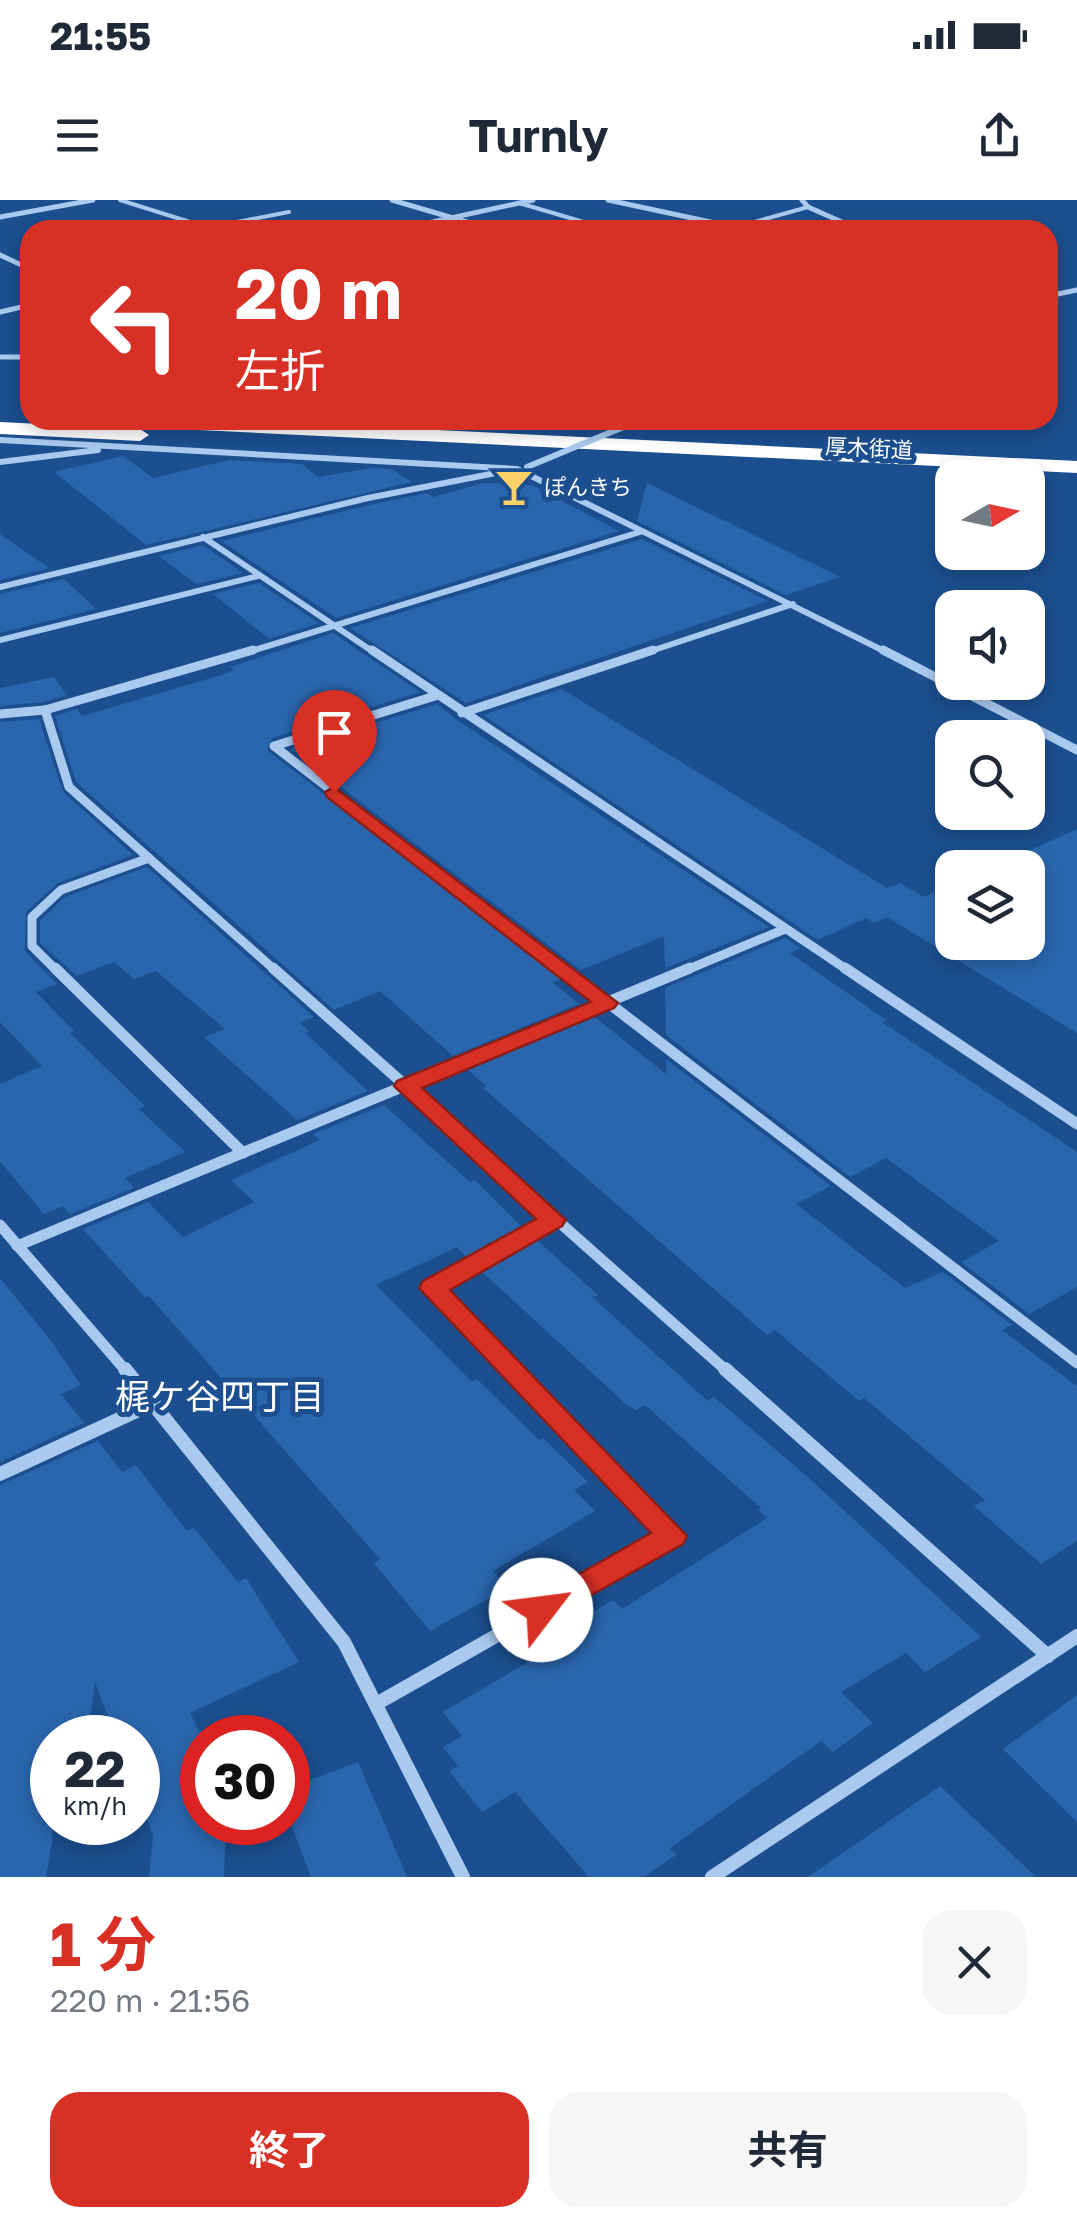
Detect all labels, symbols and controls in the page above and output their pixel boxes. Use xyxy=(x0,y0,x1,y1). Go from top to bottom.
text: 21:55 xyxy=(50,13,151,58)
icon: menu xyxy=(50,108,105,163)
text: Turnly xyxy=(468,108,609,162)
icon: share xyxy=(972,108,1027,163)
text: 20 m xyxy=(235,250,402,334)
icon: left xyxy=(70,260,200,390)
text: 左折 xyxy=(235,343,325,397)
street label: 厚木街道 xyxy=(824,432,914,463)
north arrow xyxy=(935,460,1045,570)
map controls xyxy=(935,460,1045,960)
bar icon: ぽんきち xyxy=(493,466,535,508)
place label: ぽんきち xyxy=(544,473,632,500)
button: sound xyxy=(935,590,1045,700)
pin xyxy=(292,690,377,793)
icon: arrive xyxy=(307,705,362,760)
button: search xyxy=(935,720,1045,830)
button: layers xyxy=(935,850,1045,960)
district label: 梶ケ谷四丁目 xyxy=(115,1375,325,1417)
position arrow xyxy=(489,1558,593,1662)
speed limit sign: 30 xyxy=(180,1715,310,1845)
text: 22 xyxy=(64,1738,125,1798)
text: km/h xyxy=(63,1790,127,1821)
text: 1 分 xyxy=(50,1907,156,1979)
button: close xyxy=(922,1910,1027,2015)
text: 220 m · 21:56 xyxy=(50,1981,250,2019)
button: 終了 xyxy=(50,2092,529,2207)
button: 共有 xyxy=(549,2092,1027,2207)

